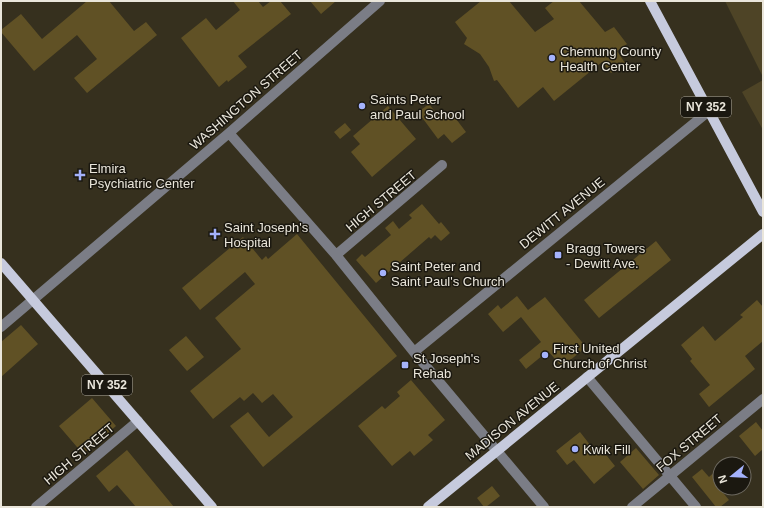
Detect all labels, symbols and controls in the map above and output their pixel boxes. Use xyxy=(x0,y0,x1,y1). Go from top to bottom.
place label: Chemung County Health Center xyxy=(560,44,662,74)
street label: WASHINGTON STREET xyxy=(187,47,305,153)
marker: Chemung County Health Center xyxy=(547,53,557,63)
place label: Saints Peter and Paul School xyxy=(370,92,465,122)
road number: NY 352 xyxy=(681,97,731,117)
marker: Saints Peter and Paul School xyxy=(357,101,367,111)
place label: Elmira Psychiatric Center xyxy=(89,161,195,191)
street label: HIGH STREET xyxy=(343,167,419,235)
marker: Elmira Psychiatric Center xyxy=(74,169,86,181)
street label: DEWITT AVENUE xyxy=(516,174,608,252)
place label: Saint Joseph's Hospital xyxy=(224,220,309,250)
marker: Saint Joseph's Hospital xyxy=(209,228,221,240)
place label: Bragg Towers - Dewitt Ave. xyxy=(566,241,646,271)
marker: Bragg Towers - Dewitt Ave. xyxy=(553,250,563,260)
place label: Saint Peter and Saint Paul's Church xyxy=(391,259,505,289)
marker: Saint Peter and Saint Paul's Church xyxy=(378,268,388,278)
place label: First United Church of Christ xyxy=(553,341,647,371)
marker: First United Church of Christ xyxy=(540,350,550,360)
place label: St Joseph's Rehab xyxy=(413,351,480,381)
marker: St Joseph's Rehab xyxy=(400,360,410,370)
road number: NY 352 xyxy=(82,375,132,395)
street label: MADISON AVENUE xyxy=(462,378,562,463)
street label: FOX STREET xyxy=(653,411,725,475)
street label: HIGH STREET xyxy=(41,420,117,488)
place label: Kwik Fill xyxy=(583,442,631,457)
marker: Kwik Fill xyxy=(570,444,580,454)
north arrow xyxy=(712,456,752,496)
text: N xyxy=(716,473,729,485)

